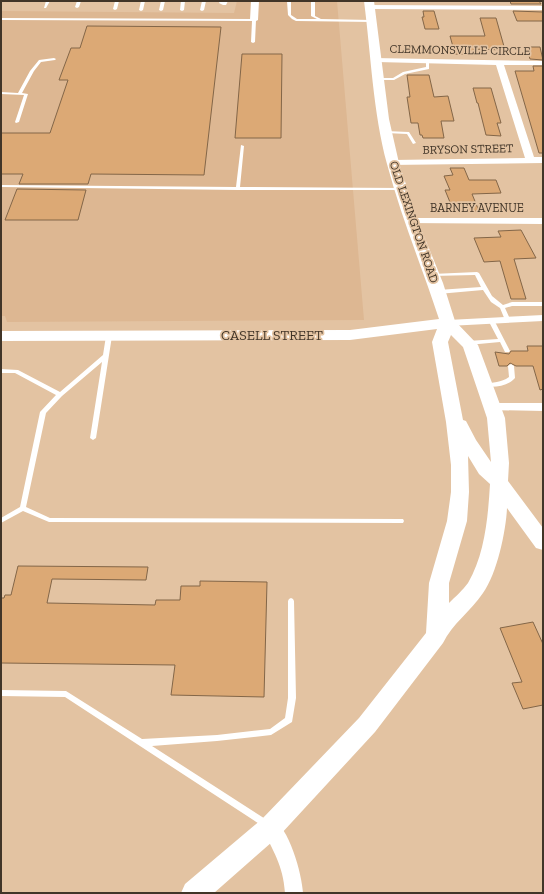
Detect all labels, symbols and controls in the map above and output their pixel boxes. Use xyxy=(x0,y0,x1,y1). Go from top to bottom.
street label: CLEMMONSVILLE CIRCLE xyxy=(389,42,531,58)
street label: BRYSON STREET xyxy=(422,141,514,157)
street label: OLD LEXINGTON ROAD xyxy=(387,159,441,285)
street label: BARNEY AVENUE xyxy=(430,201,524,215)
street label: CASELL STREET xyxy=(221,327,323,344)

